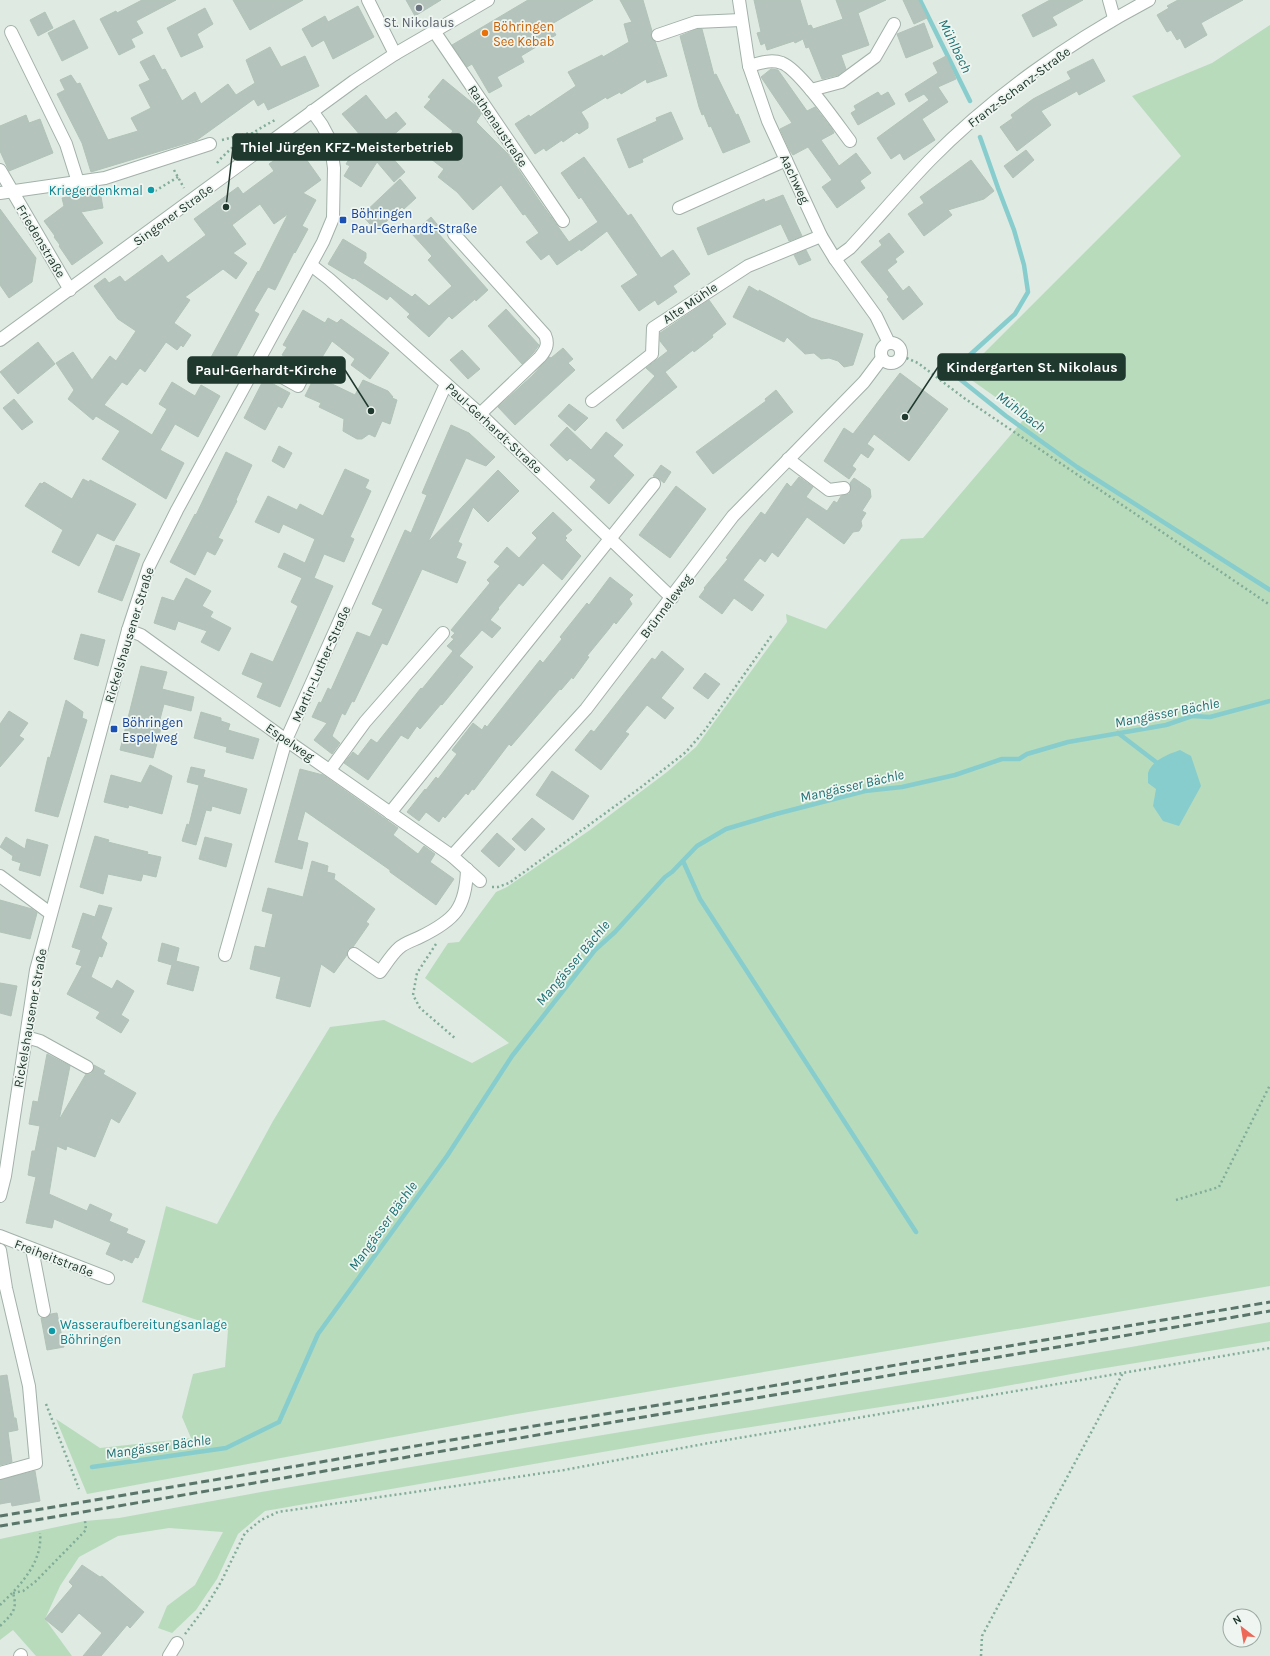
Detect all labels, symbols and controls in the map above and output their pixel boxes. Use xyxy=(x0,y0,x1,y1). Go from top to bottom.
marker: St. Nikolaus xyxy=(414,3,424,13)
place label: St. Nikolaus xyxy=(384,15,455,30)
water label: Mühlbach xyxy=(935,16,975,76)
place label: Böhringen See Kebab xyxy=(493,19,554,49)
marker: Böhringen See Kebab xyxy=(480,28,490,38)
street label: Franz-Schanz-Straße xyxy=(965,43,1074,130)
street label: Rathenaustraße xyxy=(465,82,531,170)
callout: Thiel Jürgen KFZ-Meisterbetrieb xyxy=(233,134,462,160)
text: Thiel Jürgen KFZ-Meisterbetrieb xyxy=(241,139,453,156)
street label: Aachweg xyxy=(777,152,813,207)
street label: Singener Straße xyxy=(130,181,216,249)
place label: Kriegerdenkmal xyxy=(49,183,143,198)
marker: Kriegerdenkmal xyxy=(146,185,156,195)
street label: Friedenstraße xyxy=(13,202,69,281)
place label: Böhringen Paul-Gerhardt-Straße xyxy=(351,206,478,236)
marker: Böhringen Paul-Gerhardt-Straße xyxy=(338,215,348,225)
street label: Alte Mühle xyxy=(660,279,720,327)
callout: Kindergarten St. Nikolaus xyxy=(938,354,1125,380)
callout: Paul-Gerhardt-Kirche xyxy=(188,357,345,383)
text: Kindergarten St. Nikolaus xyxy=(946,359,1118,376)
text: Paul-Gerhardt-Kirche xyxy=(195,362,337,379)
street label: Paul-Gerhardt-Straße xyxy=(443,379,545,477)
water label: Mühlbach xyxy=(993,388,1049,436)
street label: Rickelshausener Straße xyxy=(101,565,157,705)
street label: Brünneleweg xyxy=(637,570,695,641)
street label: Martin-Luther-Straße xyxy=(289,603,354,725)
water label: Mangässer Bächle xyxy=(1113,694,1221,731)
place label: Böhringen Espelweg xyxy=(122,715,183,745)
street label: Espelweg xyxy=(263,720,318,764)
marker: Böhringen Espelweg xyxy=(109,724,119,734)
water label: Mangässer Bächle xyxy=(798,766,906,806)
water label: Mangässer Bächle xyxy=(532,917,614,1009)
street label: Rickelshausener Straße xyxy=(10,947,50,1089)
water label: Mangässer Bächle xyxy=(345,1178,421,1274)
street label: Freiheitstraße xyxy=(12,1236,96,1280)
place label: Wasseraufbereitungsanlage Böhringen xyxy=(60,1317,227,1347)
marker: Wasseraufbereitungsanlage Böhringen xyxy=(47,1326,57,1336)
water label: Mangässer Bächle xyxy=(104,1431,212,1463)
north arrow xyxy=(1222,1608,1262,1648)
text: N xyxy=(1230,1612,1244,1627)

